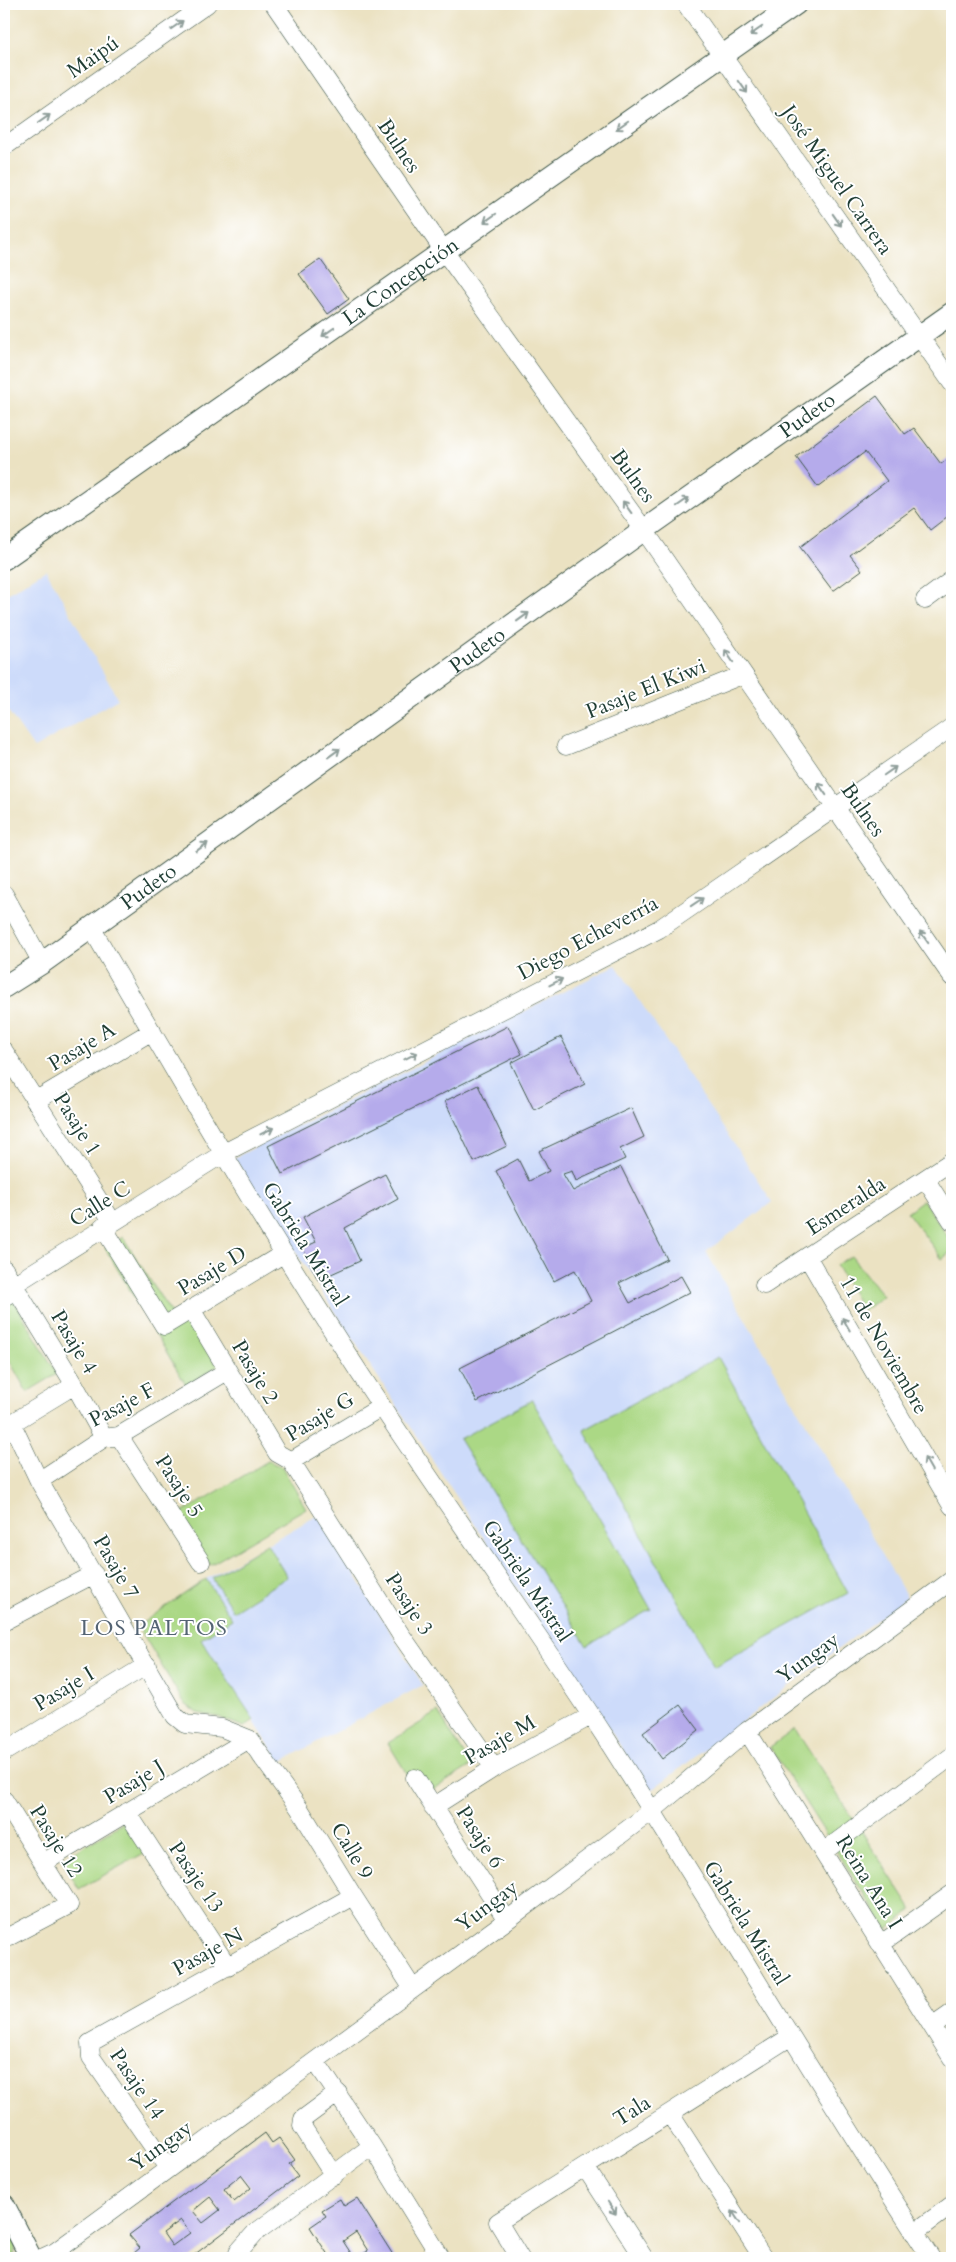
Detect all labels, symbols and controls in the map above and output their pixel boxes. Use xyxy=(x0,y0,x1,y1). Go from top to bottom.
one-way arrow xyxy=(170,20,184,30)
one-way arrow xyxy=(749,26,763,36)
street label: Maipú xyxy=(61,29,125,85)
one-way arrow xyxy=(738,80,748,94)
street label: José Miguel Carrera xyxy=(773,97,900,261)
street label: Bulnes xyxy=(370,113,428,179)
one-way arrow xyxy=(37,114,51,124)
one-way arrow xyxy=(616,120,630,130)
one-way arrow xyxy=(832,212,842,226)
one-way arrow xyxy=(483,213,497,223)
street label: La Concepción xyxy=(336,230,464,332)
one-way arrow xyxy=(321,327,335,337)
street label: Pudeto xyxy=(773,385,841,445)
street label: Bulnes xyxy=(604,443,662,509)
one-way arrow xyxy=(676,497,690,507)
one-way arrow xyxy=(622,501,632,515)
one-way arrow xyxy=(516,612,530,622)
street label: Pudeto xyxy=(443,620,511,680)
one-way arrow xyxy=(724,649,734,663)
street label: Pasaje El Kiwi xyxy=(582,652,710,726)
one-way arrow xyxy=(327,748,341,758)
one-way arrow xyxy=(882,766,896,776)
street label: Bulnes xyxy=(834,777,892,843)
one-way arrow xyxy=(817,783,827,797)
one-way arrow xyxy=(195,842,208,853)
street label: Pudeto xyxy=(114,856,182,917)
street label: Diego Echeverría xyxy=(513,889,663,987)
one-way arrow xyxy=(690,897,704,907)
one-way arrow xyxy=(919,930,929,944)
one-way arrow xyxy=(548,977,563,986)
street label: Pasaje A xyxy=(43,1016,121,1078)
one-way arrow xyxy=(404,1051,419,1061)
street label: Pasaje 1 xyxy=(46,1087,108,1161)
one-way arrow xyxy=(259,1126,274,1135)
street label: Esmeralda xyxy=(801,1169,891,1243)
street label: Calle C xyxy=(64,1174,136,1234)
street label: Gabriela Mistral xyxy=(255,1176,355,1312)
street label: Pasaje D xyxy=(172,1239,252,1303)
street label: 11 de Noviembre xyxy=(833,1271,935,1419)
street label: Pasaje 4 xyxy=(44,1305,104,1379)
one-way arrow xyxy=(841,1316,851,1331)
street label: Pasaje 2 xyxy=(225,1335,285,1409)
street label: Pasaje F xyxy=(84,1376,160,1434)
street label: Pasaje G xyxy=(280,1385,360,1449)
street label: Pasaje 5 xyxy=(148,1449,210,1523)
one-way arrow xyxy=(922,1458,932,1472)
street label: Gabriela Mistral xyxy=(475,1514,579,1648)
street label: Pasaje 7 xyxy=(86,1530,146,1605)
street label: Pasaje 3 xyxy=(378,1567,440,1641)
district label: LOS PALTOS xyxy=(80,1613,228,1643)
street label: Yungay xyxy=(771,1625,845,1691)
street label: Pasaje I xyxy=(28,1660,100,1718)
street label: Pasaje M xyxy=(459,1708,541,1772)
street label: Pasaje J xyxy=(98,1753,170,1811)
street label: Pasaje 12 xyxy=(22,1799,90,1883)
street label: Pasaje 6 xyxy=(449,1800,511,1874)
street label: Calle 9 xyxy=(324,1817,380,1885)
street label: Reina Ana I xyxy=(829,1830,909,1934)
street label: Pasaje 13 xyxy=(162,1836,230,1918)
street label: Gabriela Mistral xyxy=(696,1855,796,1991)
street label: Yungay xyxy=(450,1873,524,1939)
street label: Pasaje N xyxy=(167,1921,249,1983)
street label: Pasaje 14 xyxy=(103,2043,172,2126)
street label: Tala xyxy=(608,2088,656,2134)
street label: Yungay xyxy=(124,2113,198,2179)
one-way arrow xyxy=(607,2201,617,2215)
one-way arrow xyxy=(731,2211,741,2225)

